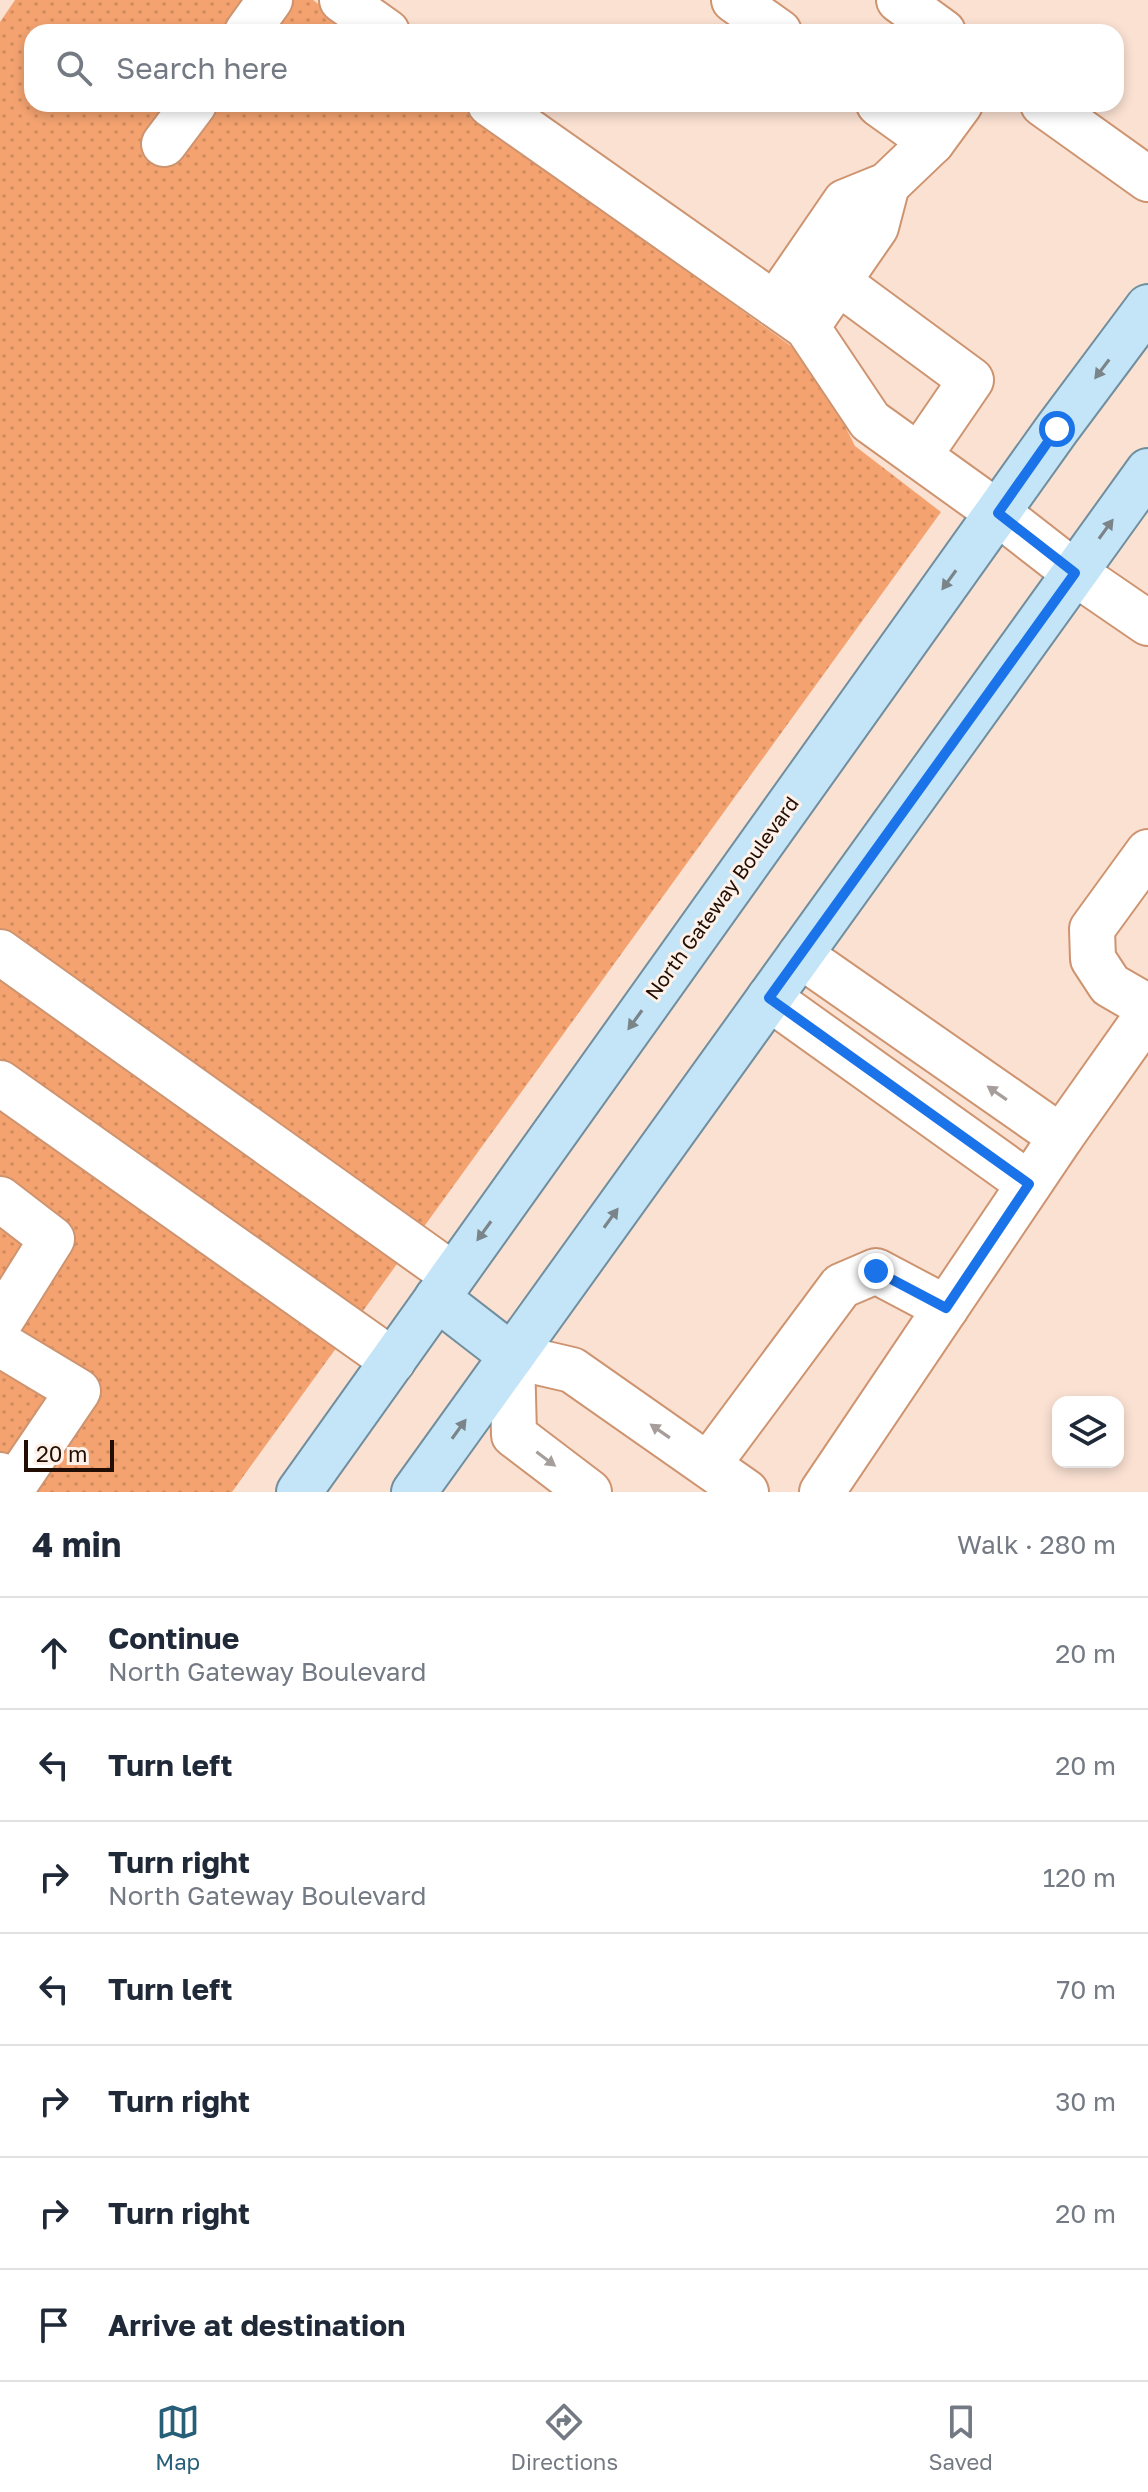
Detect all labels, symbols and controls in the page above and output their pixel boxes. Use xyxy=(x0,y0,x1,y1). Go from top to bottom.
search box xyxy=(24,24,1124,112)
icon: search xyxy=(52,46,96,90)
text: Search here xyxy=(116,50,288,86)
one-way arrow xyxy=(1094,359,1110,380)
route start xyxy=(1039,411,1075,447)
one-way arrow xyxy=(1098,519,1113,540)
one-way arrow xyxy=(942,570,958,591)
street label: North Gateway Boulevard xyxy=(640,791,803,1004)
one-way arrow xyxy=(628,1009,644,1030)
one-way arrow xyxy=(986,1085,1007,1101)
one-way arrow xyxy=(603,1207,618,1228)
one-way arrow xyxy=(477,1221,492,1242)
route end xyxy=(858,1253,894,1289)
map controls xyxy=(1052,1396,1124,1468)
button: layers xyxy=(1052,1396,1124,1468)
one-way arrow xyxy=(451,1418,466,1439)
one-way arrow xyxy=(649,1424,670,1439)
scale bar xyxy=(24,1436,114,1472)
text: 20 m xyxy=(36,1440,87,1467)
one-way arrow xyxy=(536,1450,556,1466)
text: 4 min xyxy=(32,1524,121,1564)
text: Walk · 280 m xyxy=(957,1529,1116,1560)
text: Continue xyxy=(108,1620,239,1656)
icon: ahead xyxy=(32,1631,76,1675)
text: 20 m xyxy=(1055,1638,1116,1669)
text: North Gateway Boulevard xyxy=(108,1656,426,1687)
icon: left xyxy=(32,1743,76,1787)
text: Turn left xyxy=(108,1747,233,1783)
text: 20 m xyxy=(1055,1750,1116,1781)
text: Turn right xyxy=(108,1844,250,1880)
icon: right xyxy=(32,1855,76,1899)
text: 120 m xyxy=(1043,1862,1116,1893)
text: North Gateway Boulevard xyxy=(108,1880,426,1911)
icon: left xyxy=(32,1967,76,2011)
text: Turn left xyxy=(108,1971,233,2007)
text: 70 m xyxy=(1057,1974,1116,2005)
icon: right xyxy=(32,2079,76,2123)
text: Turn right xyxy=(108,2083,250,2119)
text: 30 m xyxy=(1055,2086,1116,2117)
icon: right xyxy=(32,2191,76,2235)
text: Turn right xyxy=(108,2195,250,2231)
text: 20 m xyxy=(1055,2198,1116,2229)
icon: arrive xyxy=(32,2303,76,2347)
text: Arrive at destination xyxy=(108,2307,405,2343)
tab: Map xyxy=(155,2400,200,2475)
tab: Directions xyxy=(511,2400,618,2475)
tab: Saved xyxy=(929,2400,993,2475)

